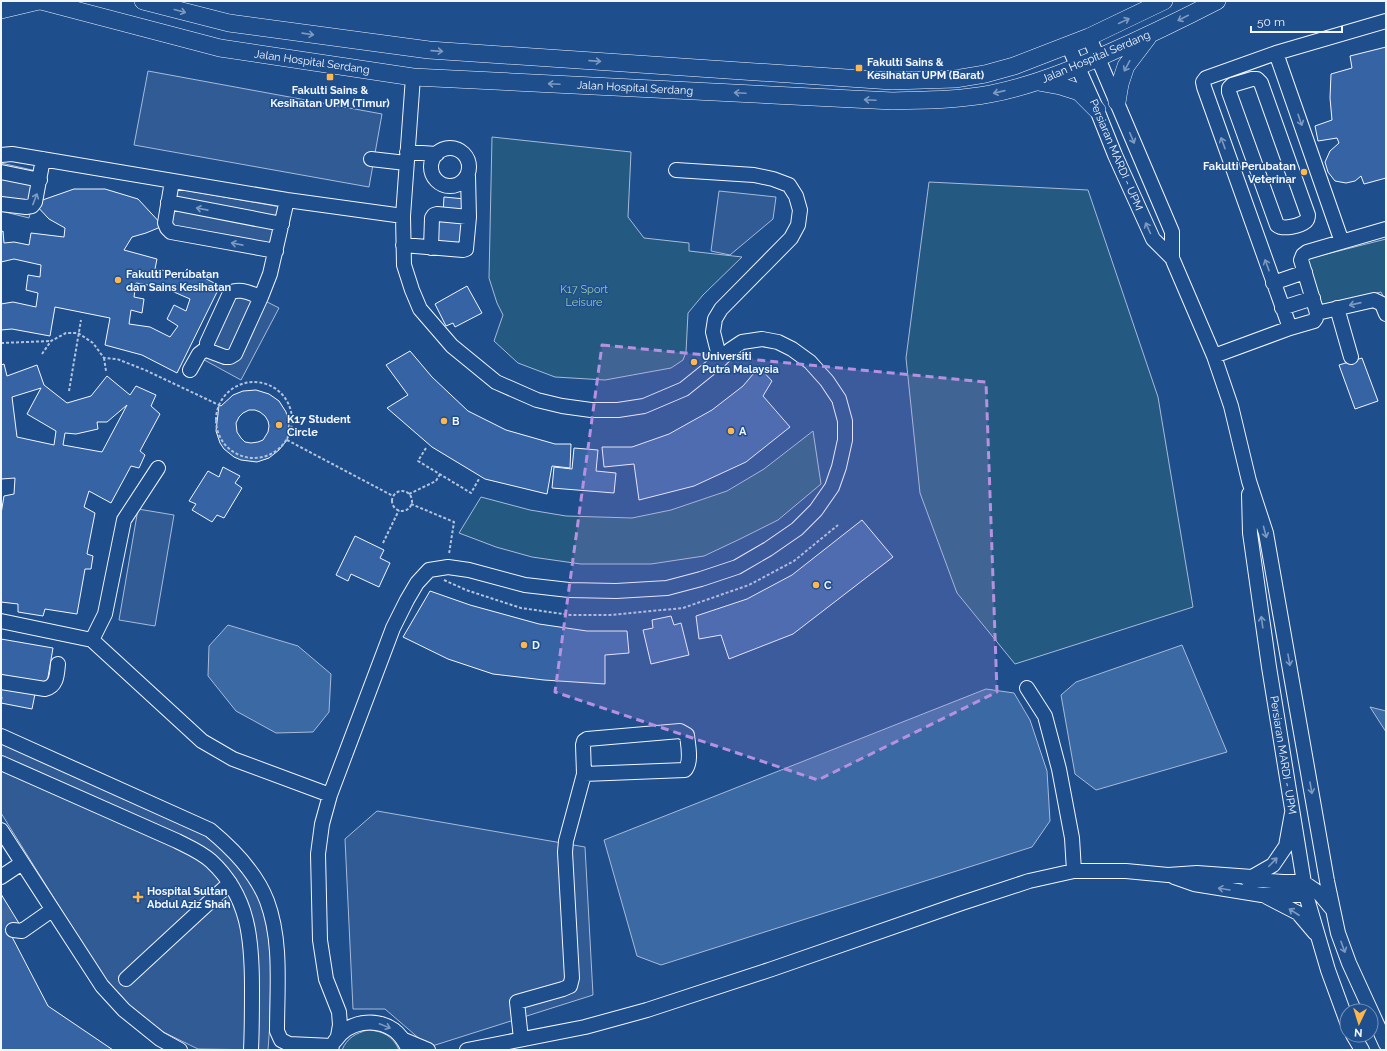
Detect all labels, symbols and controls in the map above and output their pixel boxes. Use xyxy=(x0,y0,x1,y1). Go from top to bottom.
one-way arrow xyxy=(174,8,187,15)
scale bar xyxy=(1251,8,1342,34)
one-way arrow xyxy=(1178,15,1190,22)
text: 50 m xyxy=(1257,15,1285,29)
one-way arrow xyxy=(1118,17,1130,24)
street label: Jalan Hospital Serdang xyxy=(1040,28,1152,86)
one-way arrow xyxy=(301,30,314,38)
street label: Jalan Hospital Serdang xyxy=(253,47,371,77)
one-way arrow xyxy=(430,47,443,54)
place label: Fakulti Sains & Kesihatan UPM (Barat) xyxy=(867,56,985,82)
one-way arrow xyxy=(588,58,601,65)
one-way arrow xyxy=(1123,60,1131,72)
marker: Fakulti Sains & Kesihatan UPM (Barat) xyxy=(854,63,864,73)
marker: Fakulti Sains & Kesihatan UPM (Timur) xyxy=(325,72,335,82)
street label: Jalan Hospital Serdang xyxy=(576,78,694,98)
one-way arrow xyxy=(548,81,561,88)
place label: Fakulti Sains & Kesihatan UPM (Timur) xyxy=(270,84,390,110)
one-way arrow xyxy=(993,88,1006,96)
one-way arrow xyxy=(734,90,747,97)
one-way arrow xyxy=(864,96,877,103)
street label: Persiaran MARDI - UPM xyxy=(1087,97,1145,213)
one-way arrow xyxy=(1296,114,1304,126)
one-way arrow xyxy=(1129,132,1136,144)
one-way arrow xyxy=(1219,136,1226,149)
place label: Fakulti Perubatan Veterinar xyxy=(1203,160,1297,186)
marker: Fakulti Perubatan Veterinar xyxy=(1299,167,1309,177)
one-way arrow xyxy=(31,194,39,206)
one-way arrow xyxy=(196,205,209,213)
one-way arrow xyxy=(1143,222,1151,234)
one-way arrow xyxy=(231,240,244,248)
one-way arrow xyxy=(1263,259,1270,272)
place label: Fakulti Perubatan dan Sains Kesihatan xyxy=(126,268,231,294)
marker: Fakulti Perubatan dan Sains Kesihatan xyxy=(113,275,123,285)
park label: K17 Sport Leisure xyxy=(560,283,608,309)
one-way arrow xyxy=(1349,301,1362,309)
place label: Universiti Putra Malaysia xyxy=(702,350,779,376)
marker: Universiti Putra Malaysia xyxy=(689,357,699,367)
place label: K17 Student Circle xyxy=(287,413,352,439)
place label: B xyxy=(452,415,460,428)
marker: B xyxy=(439,416,449,426)
marker: K17 Student Circle xyxy=(274,420,284,430)
place label: A xyxy=(739,425,747,438)
marker: A xyxy=(726,426,736,436)
one-way arrow xyxy=(1262,525,1270,538)
place label: C xyxy=(824,579,832,592)
marker: C xyxy=(811,580,821,590)
one-way arrow xyxy=(1258,616,1266,629)
place label: D xyxy=(532,639,540,652)
marker: D xyxy=(519,640,529,650)
one-way arrow xyxy=(1285,653,1293,666)
street label: Persiaran MARDI - UPM xyxy=(1267,695,1299,815)
one-way arrow xyxy=(1307,781,1315,794)
one-way arrow xyxy=(1269,857,1278,867)
one-way arrow xyxy=(1218,884,1231,892)
place label: Hospital Sultan Abdul Aziz Shah xyxy=(147,885,231,911)
marker: Hospital Sultan Abdul Aziz Shah xyxy=(132,891,144,903)
one-way arrow xyxy=(1289,907,1300,916)
one-way arrow xyxy=(1340,941,1348,953)
north arrow xyxy=(1339,1003,1379,1043)
one-way arrow xyxy=(378,1022,390,1030)
text: N xyxy=(1354,1026,1363,1039)

